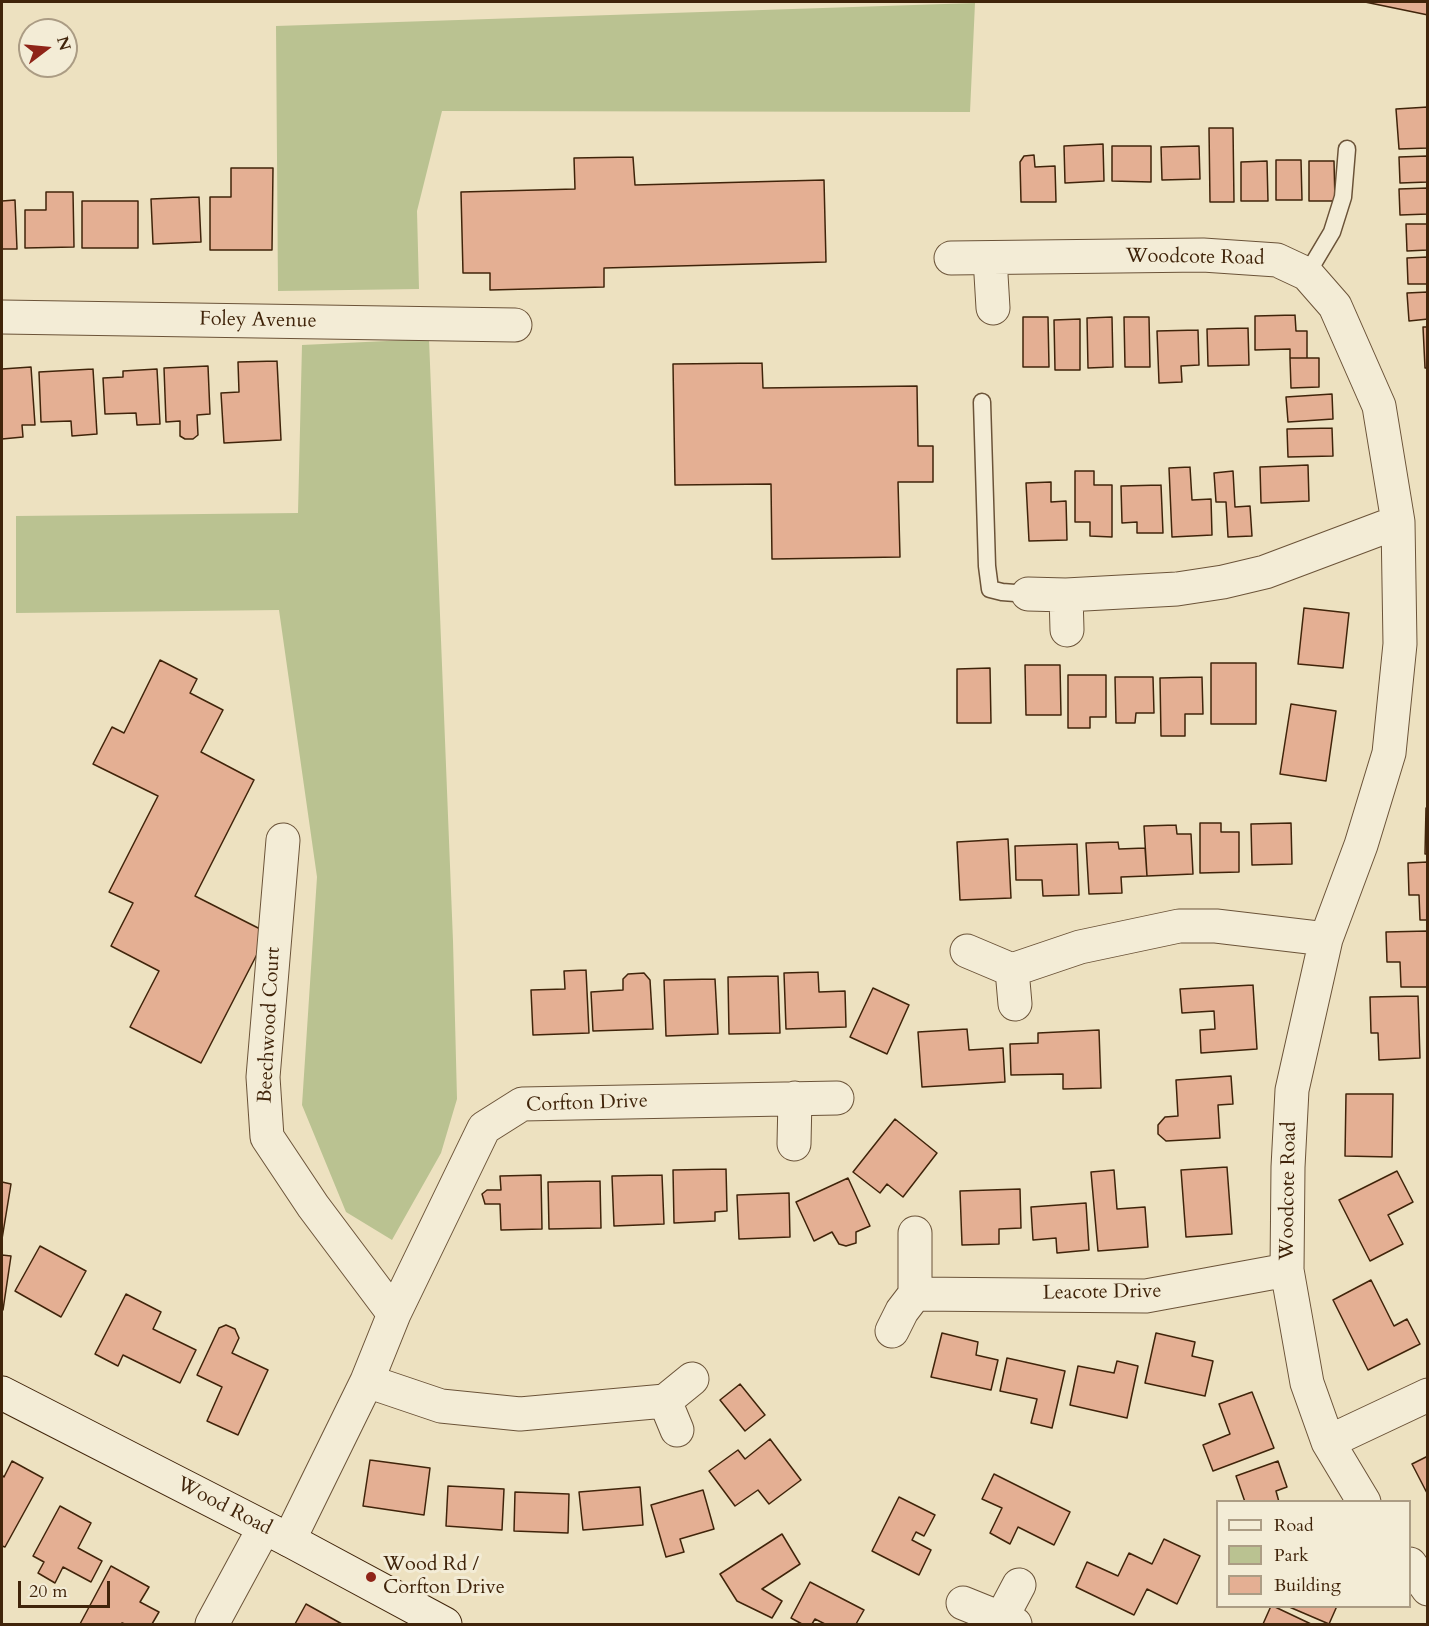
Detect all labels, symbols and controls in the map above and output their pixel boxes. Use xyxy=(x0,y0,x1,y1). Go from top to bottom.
north arrow xyxy=(18,18,78,78)
text: N xyxy=(51,34,76,53)
street label: Woodcote Road xyxy=(1125,245,1265,271)
street label: Foley Avenue xyxy=(199,308,317,334)
street label: Beechwood Court xyxy=(254,946,286,1104)
street label: Corfton Drive xyxy=(526,1090,648,1118)
street label: Woodcote Road xyxy=(1276,1121,1302,1261)
street label: Leacote Drive xyxy=(1042,1280,1162,1306)
street label: Wood Road xyxy=(172,1473,276,1541)
legend xyxy=(1216,1500,1411,1608)
text: Road xyxy=(1274,1513,1314,1538)
text: Park xyxy=(1274,1543,1309,1568)
place label: Wood Rd / Corfton Drive xyxy=(383,1553,505,1600)
scale bar xyxy=(21,1569,112,1607)
marker: Wood Rd / Corfton Drive xyxy=(364,1570,378,1584)
text: Building xyxy=(1274,1573,1341,1598)
text: 20 m xyxy=(29,1579,68,1604)

